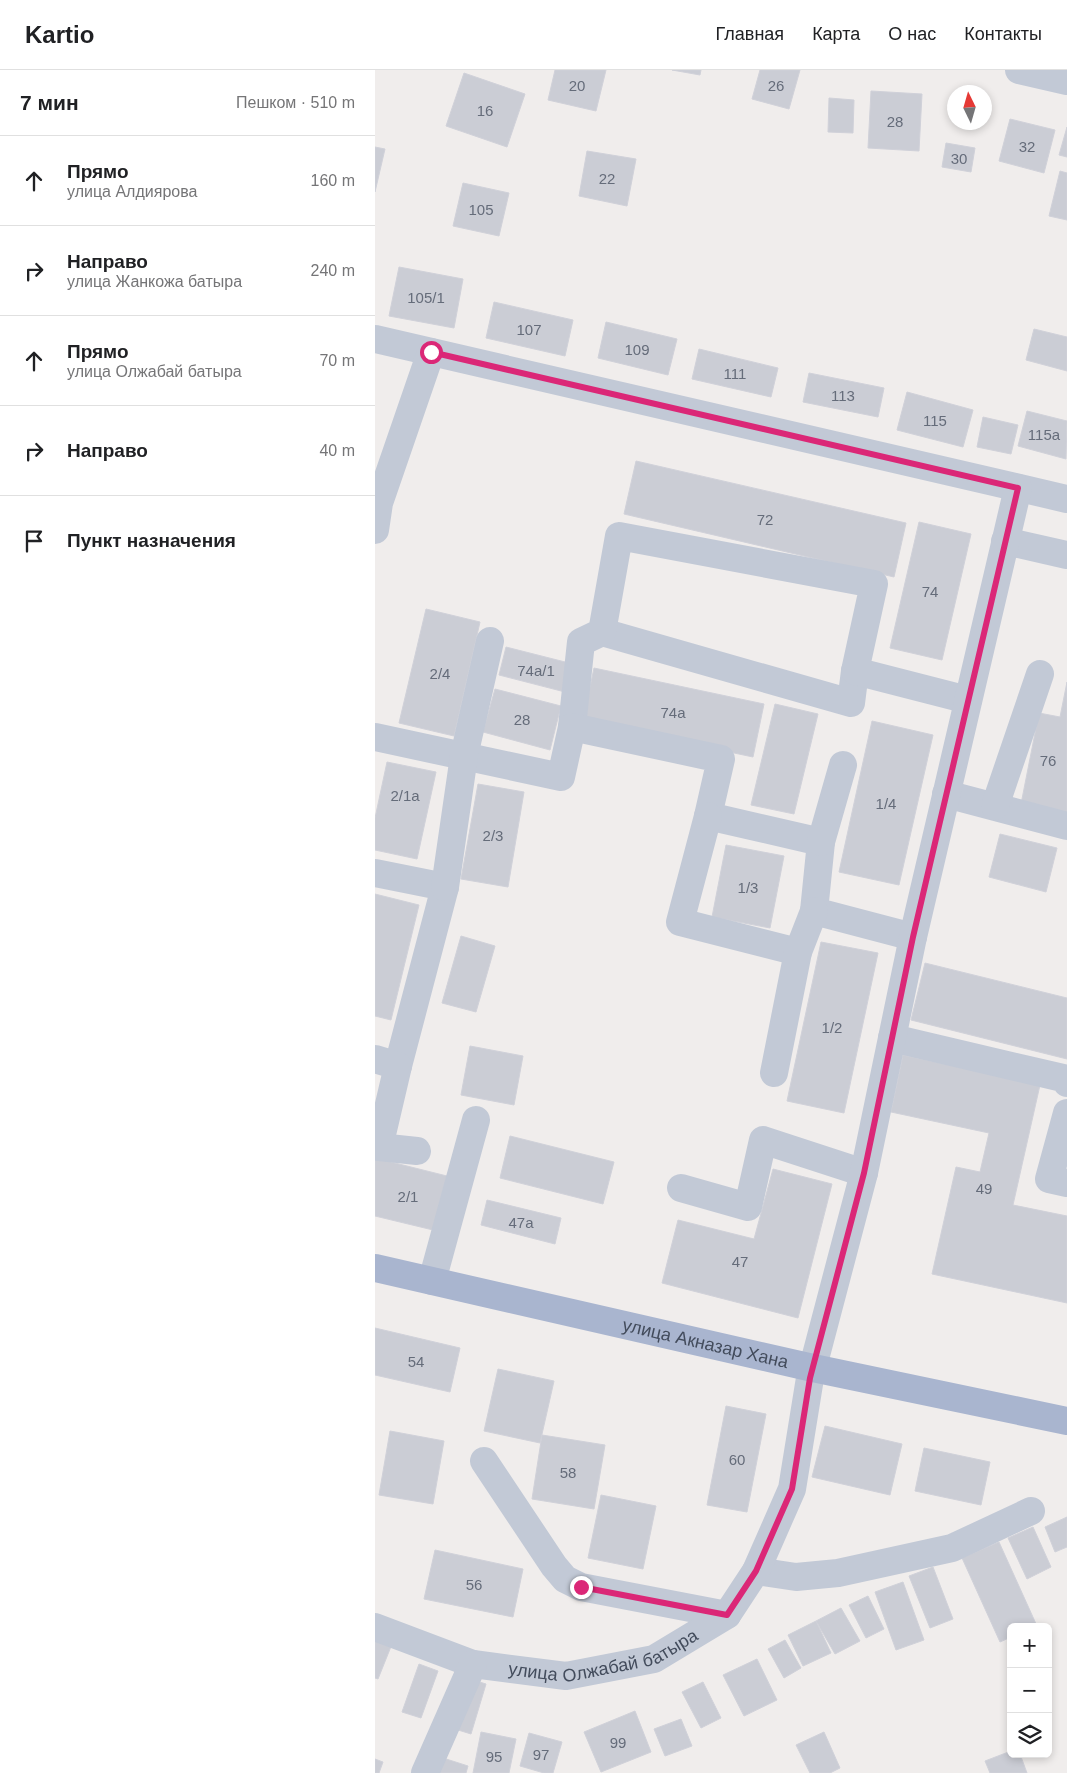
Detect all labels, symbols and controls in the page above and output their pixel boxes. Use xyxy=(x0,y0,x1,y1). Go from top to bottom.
text: Kartio xyxy=(25,21,94,48)
text: Главная xyxy=(716,24,784,44)
text: Карта xyxy=(812,24,860,44)
text: О нас xyxy=(888,24,936,44)
text: Контакты xyxy=(964,24,1042,44)
house number: 20 xyxy=(569,77,585,94)
house number: 26 xyxy=(768,77,784,94)
north arrow xyxy=(947,85,992,130)
text: 7 мин xyxy=(20,91,79,114)
text: Пешком · 510 m xyxy=(236,94,355,111)
house number: 16 xyxy=(477,102,493,119)
house number: 28 xyxy=(887,113,903,130)
house number: 32 xyxy=(1019,138,1035,155)
house number: 30 xyxy=(951,150,967,167)
text: Прямо xyxy=(67,161,129,182)
icon: ahead xyxy=(20,167,48,195)
house number: 22 xyxy=(599,170,615,187)
text: 160 m xyxy=(311,172,355,189)
text: улица Алдиярова xyxy=(67,183,197,200)
house number: 105 xyxy=(468,201,494,218)
text: Направо xyxy=(67,251,148,272)
icon: right xyxy=(20,257,48,285)
text: 240 m xyxy=(311,262,355,279)
text: улица Жанкожа батыра xyxy=(67,273,242,290)
house number: 105/1 xyxy=(407,289,445,306)
house number: 107 xyxy=(516,321,542,338)
text: Прямо xyxy=(67,341,129,362)
route start xyxy=(420,341,443,364)
house number: 109 xyxy=(624,341,650,358)
icon: ahead xyxy=(20,347,48,375)
text: 70 m xyxy=(319,352,355,369)
text: улица Олжабай батыра xyxy=(67,363,242,380)
house number: 111 xyxy=(724,365,746,382)
house number: 113 xyxy=(831,387,855,404)
house number: 115 xyxy=(923,412,947,429)
house number: 115а xyxy=(1028,426,1061,443)
icon: right xyxy=(20,437,48,465)
text: Направо xyxy=(67,440,148,461)
text: 40 m xyxy=(319,442,355,459)
house number: 72 xyxy=(757,511,773,528)
icon: arrive xyxy=(20,527,48,555)
text: Пункт назначения xyxy=(67,530,236,551)
house number: 74 xyxy=(922,583,938,600)
house number: 74а/1 xyxy=(517,662,555,679)
house number: 2/4 xyxy=(430,665,450,682)
house number: 74а xyxy=(660,704,686,721)
house number: 28 xyxy=(514,711,530,728)
house number: 76 xyxy=(1040,752,1056,769)
house number: 2/1а xyxy=(390,787,420,804)
house number: 1/4 xyxy=(876,795,896,812)
house number: 2/3 xyxy=(483,827,503,844)
house number: 1/3 xyxy=(738,879,758,896)
house number: 1/2 xyxy=(822,1019,842,1036)
house number: 49 xyxy=(976,1180,992,1197)
house number: 2/1 xyxy=(398,1188,418,1205)
house number: 47а xyxy=(508,1214,534,1231)
house number: 47 xyxy=(732,1253,748,1270)
street label: улица Акназар Хана xyxy=(621,1315,791,1372)
house number: 54 xyxy=(408,1353,424,1370)
house number: 60 xyxy=(729,1451,745,1468)
house number: 58 xyxy=(560,1464,576,1481)
house number: 56 xyxy=(466,1576,482,1593)
route end xyxy=(570,1576,593,1599)
map controls xyxy=(1007,1623,1052,1758)
button: + xyxy=(1007,1623,1052,1668)
street label: улица Олжабай батыра xyxy=(507,1625,702,1686)
button: − xyxy=(1007,1668,1052,1713)
button: layers xyxy=(1007,1713,1052,1758)
house number: 99 xyxy=(610,1734,626,1751)
house number: 97 xyxy=(533,1746,549,1763)
house number: 95 xyxy=(486,1748,502,1765)

